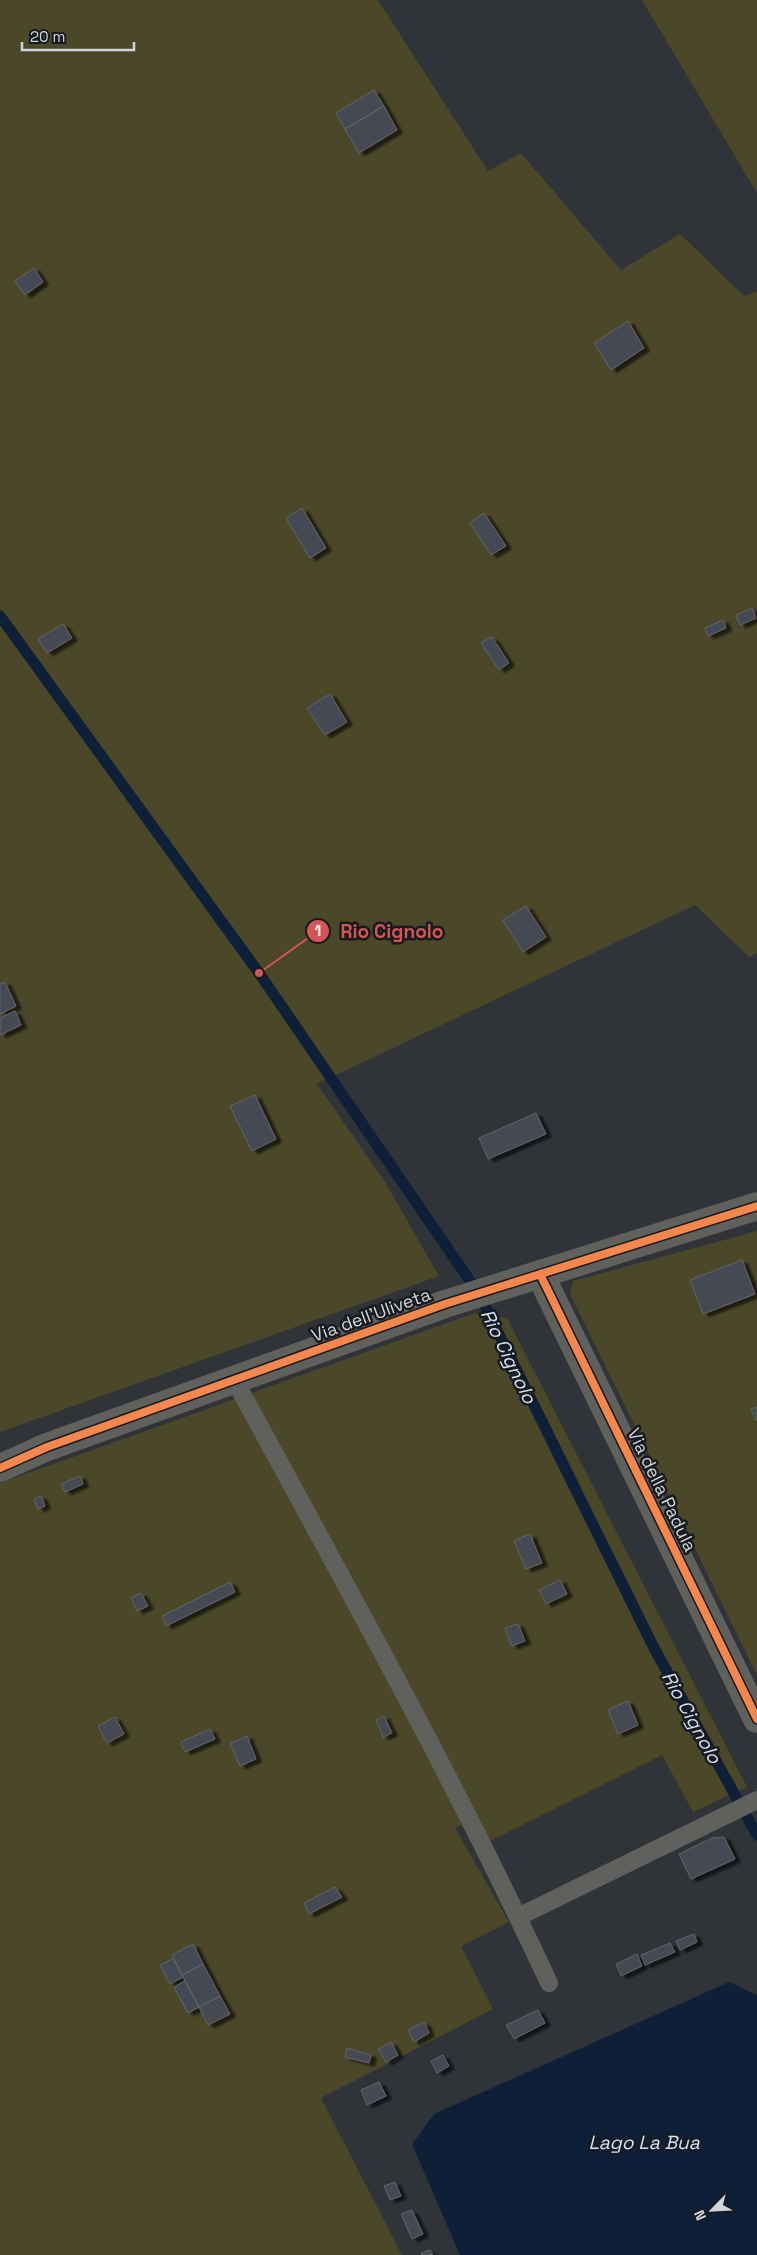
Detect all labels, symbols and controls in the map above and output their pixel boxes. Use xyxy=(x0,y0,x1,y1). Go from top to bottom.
scale bar xyxy=(22,20,135,52)
text: 20 m xyxy=(30,27,65,46)
callout: Rio Cignolo xyxy=(306,914,454,948)
text: Rio Cignolo xyxy=(341,919,443,944)
text: 1 xyxy=(315,921,321,940)
street label: Via dell'Uliveta xyxy=(308,1282,434,1347)
water label: Rio Cignolo xyxy=(475,1305,543,1409)
street label: Via della Padula xyxy=(623,1424,702,1555)
water label: Rio Cignolo xyxy=(656,1667,728,1769)
water label: Lago La Bua xyxy=(588,2130,700,2155)
north arrow xyxy=(687,2185,737,2235)
text: N xyxy=(690,2207,710,2223)

